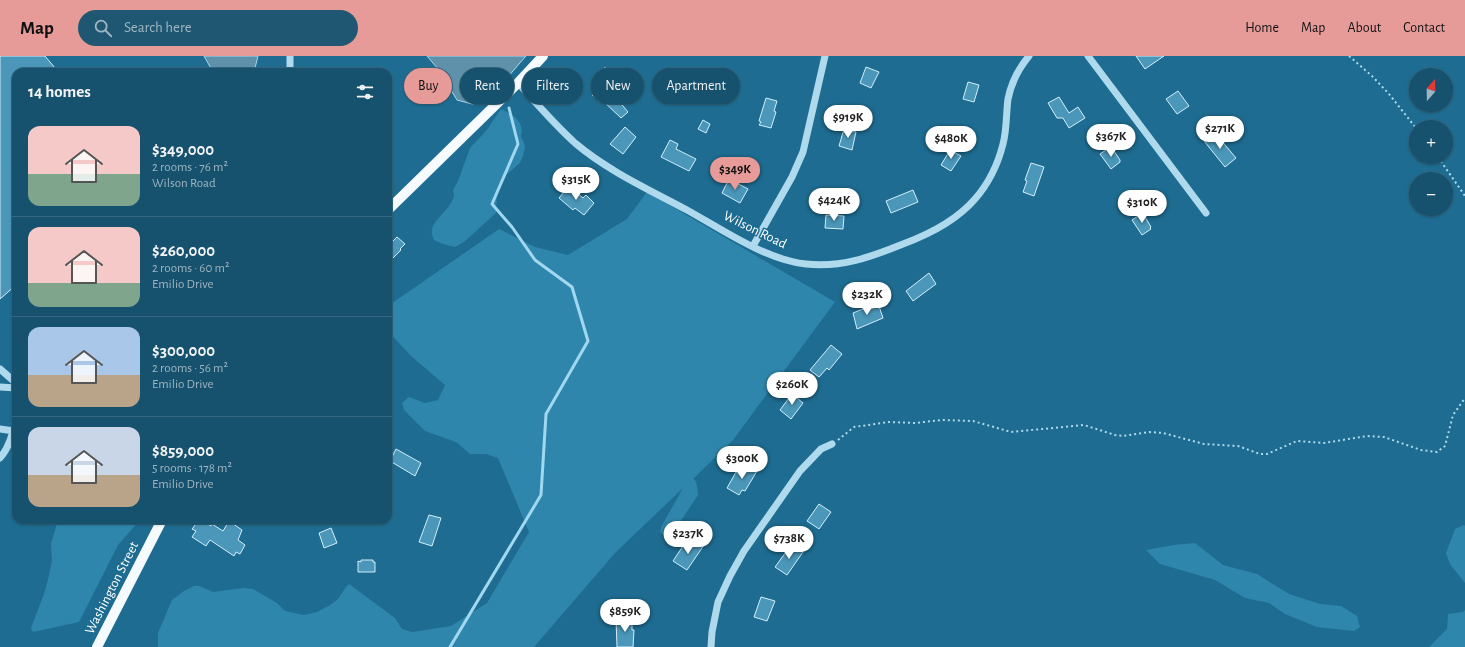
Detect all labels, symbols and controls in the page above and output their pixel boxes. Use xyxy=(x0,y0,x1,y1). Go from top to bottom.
search box xyxy=(78,10,358,46)
icon: search xyxy=(92,17,114,39)
text: Map xyxy=(20,19,54,38)
text: Search here xyxy=(124,20,192,35)
text: Home xyxy=(1245,21,1279,35)
text: Map xyxy=(1301,21,1325,35)
text: About xyxy=(1347,21,1381,35)
text: Contact xyxy=(1403,21,1445,35)
chip: Buy xyxy=(404,68,452,104)
chip: Rent xyxy=(460,68,514,104)
chip: Filters xyxy=(522,68,583,104)
chip: New xyxy=(591,68,644,104)
chip: Apartment xyxy=(652,68,740,104)
north arrow xyxy=(1409,68,1453,112)
map controls xyxy=(1409,68,1453,216)
icon: filters xyxy=(354,81,376,103)
text: 14 homes xyxy=(28,83,91,100)
pin: $919K xyxy=(820,105,876,139)
text: $919K xyxy=(833,111,863,124)
pin: $271K xyxy=(1192,116,1248,150)
button: + xyxy=(1409,120,1453,164)
text: $271K xyxy=(1205,122,1235,135)
pin: $367K xyxy=(1083,124,1139,158)
pin: $480K xyxy=(923,126,979,160)
text: $367K xyxy=(1096,130,1126,143)
text: $480K xyxy=(934,132,968,145)
text: $349,000 xyxy=(152,141,214,158)
icon: home xyxy=(60,142,108,190)
pin: $349K xyxy=(707,157,763,191)
text: 2 rooms · 76 m² xyxy=(152,161,228,174)
text: $349K xyxy=(719,163,751,176)
pin: $315K xyxy=(548,167,604,201)
button: − xyxy=(1409,172,1453,216)
text: $315K xyxy=(561,173,591,186)
text: Wilson Road xyxy=(152,177,216,190)
pin: $424K xyxy=(806,188,862,222)
pin: $310K xyxy=(1114,190,1170,224)
text: $424K xyxy=(818,194,850,207)
text: $310K xyxy=(1127,196,1157,209)
street label: Wilson Road xyxy=(721,209,789,251)
text: $260,000 xyxy=(152,242,215,259)
icon: home xyxy=(60,243,108,291)
text: 2 rooms · 60 m² xyxy=(152,262,229,275)
text: Emilio Drive xyxy=(152,278,214,291)
pin: $232K xyxy=(839,282,895,316)
text: $232K xyxy=(851,288,883,301)
text: $300,000 xyxy=(152,342,215,359)
icon: home xyxy=(60,343,108,391)
text: 2 rooms · 56 m² xyxy=(152,362,228,375)
pin: $260K xyxy=(764,372,820,406)
text: Emilio Drive xyxy=(152,378,214,391)
text: $260K xyxy=(776,378,808,391)
text: $859,000 xyxy=(152,442,214,459)
icon: home xyxy=(60,443,108,491)
pin: $300K xyxy=(714,446,770,480)
text: $300K xyxy=(726,452,758,465)
text: 5 rooms · 178 m² xyxy=(152,462,232,475)
text: Emilio Drive xyxy=(152,478,214,491)
pin: $237K xyxy=(660,521,716,555)
pin: $738K xyxy=(761,526,817,560)
text: $237K xyxy=(673,527,703,540)
text: $738K xyxy=(773,532,805,545)
street label: Washington Street xyxy=(83,539,142,636)
pin: $859K xyxy=(597,599,653,633)
text: $859K xyxy=(609,605,641,618)

